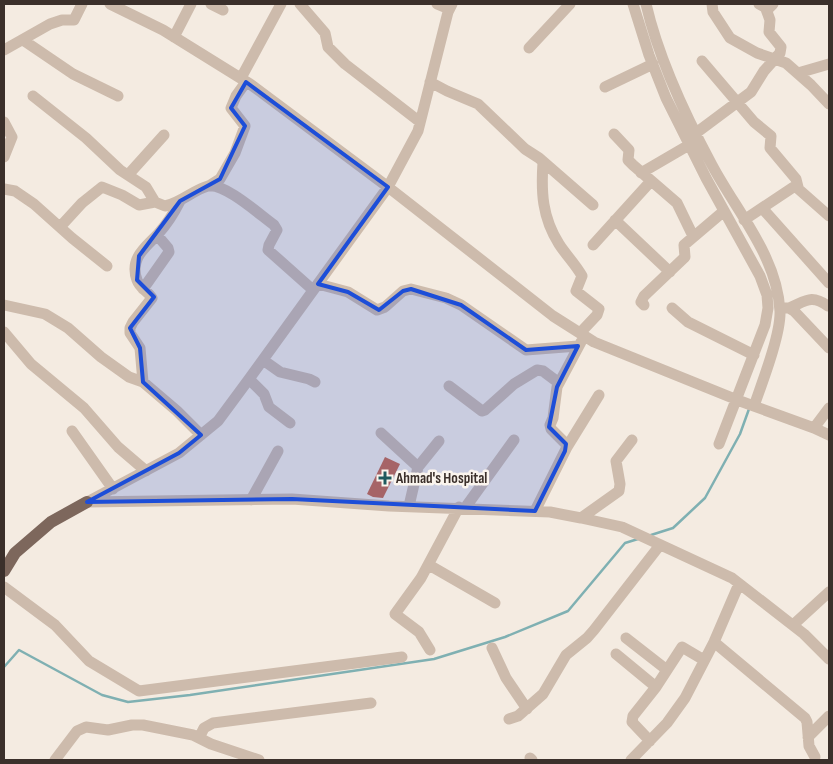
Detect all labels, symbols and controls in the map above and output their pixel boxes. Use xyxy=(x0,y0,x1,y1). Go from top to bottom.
place label: Ahmad's Hospital xyxy=(395,469,487,488)
marker: Ahmad's Hospital xyxy=(378,471,392,485)

